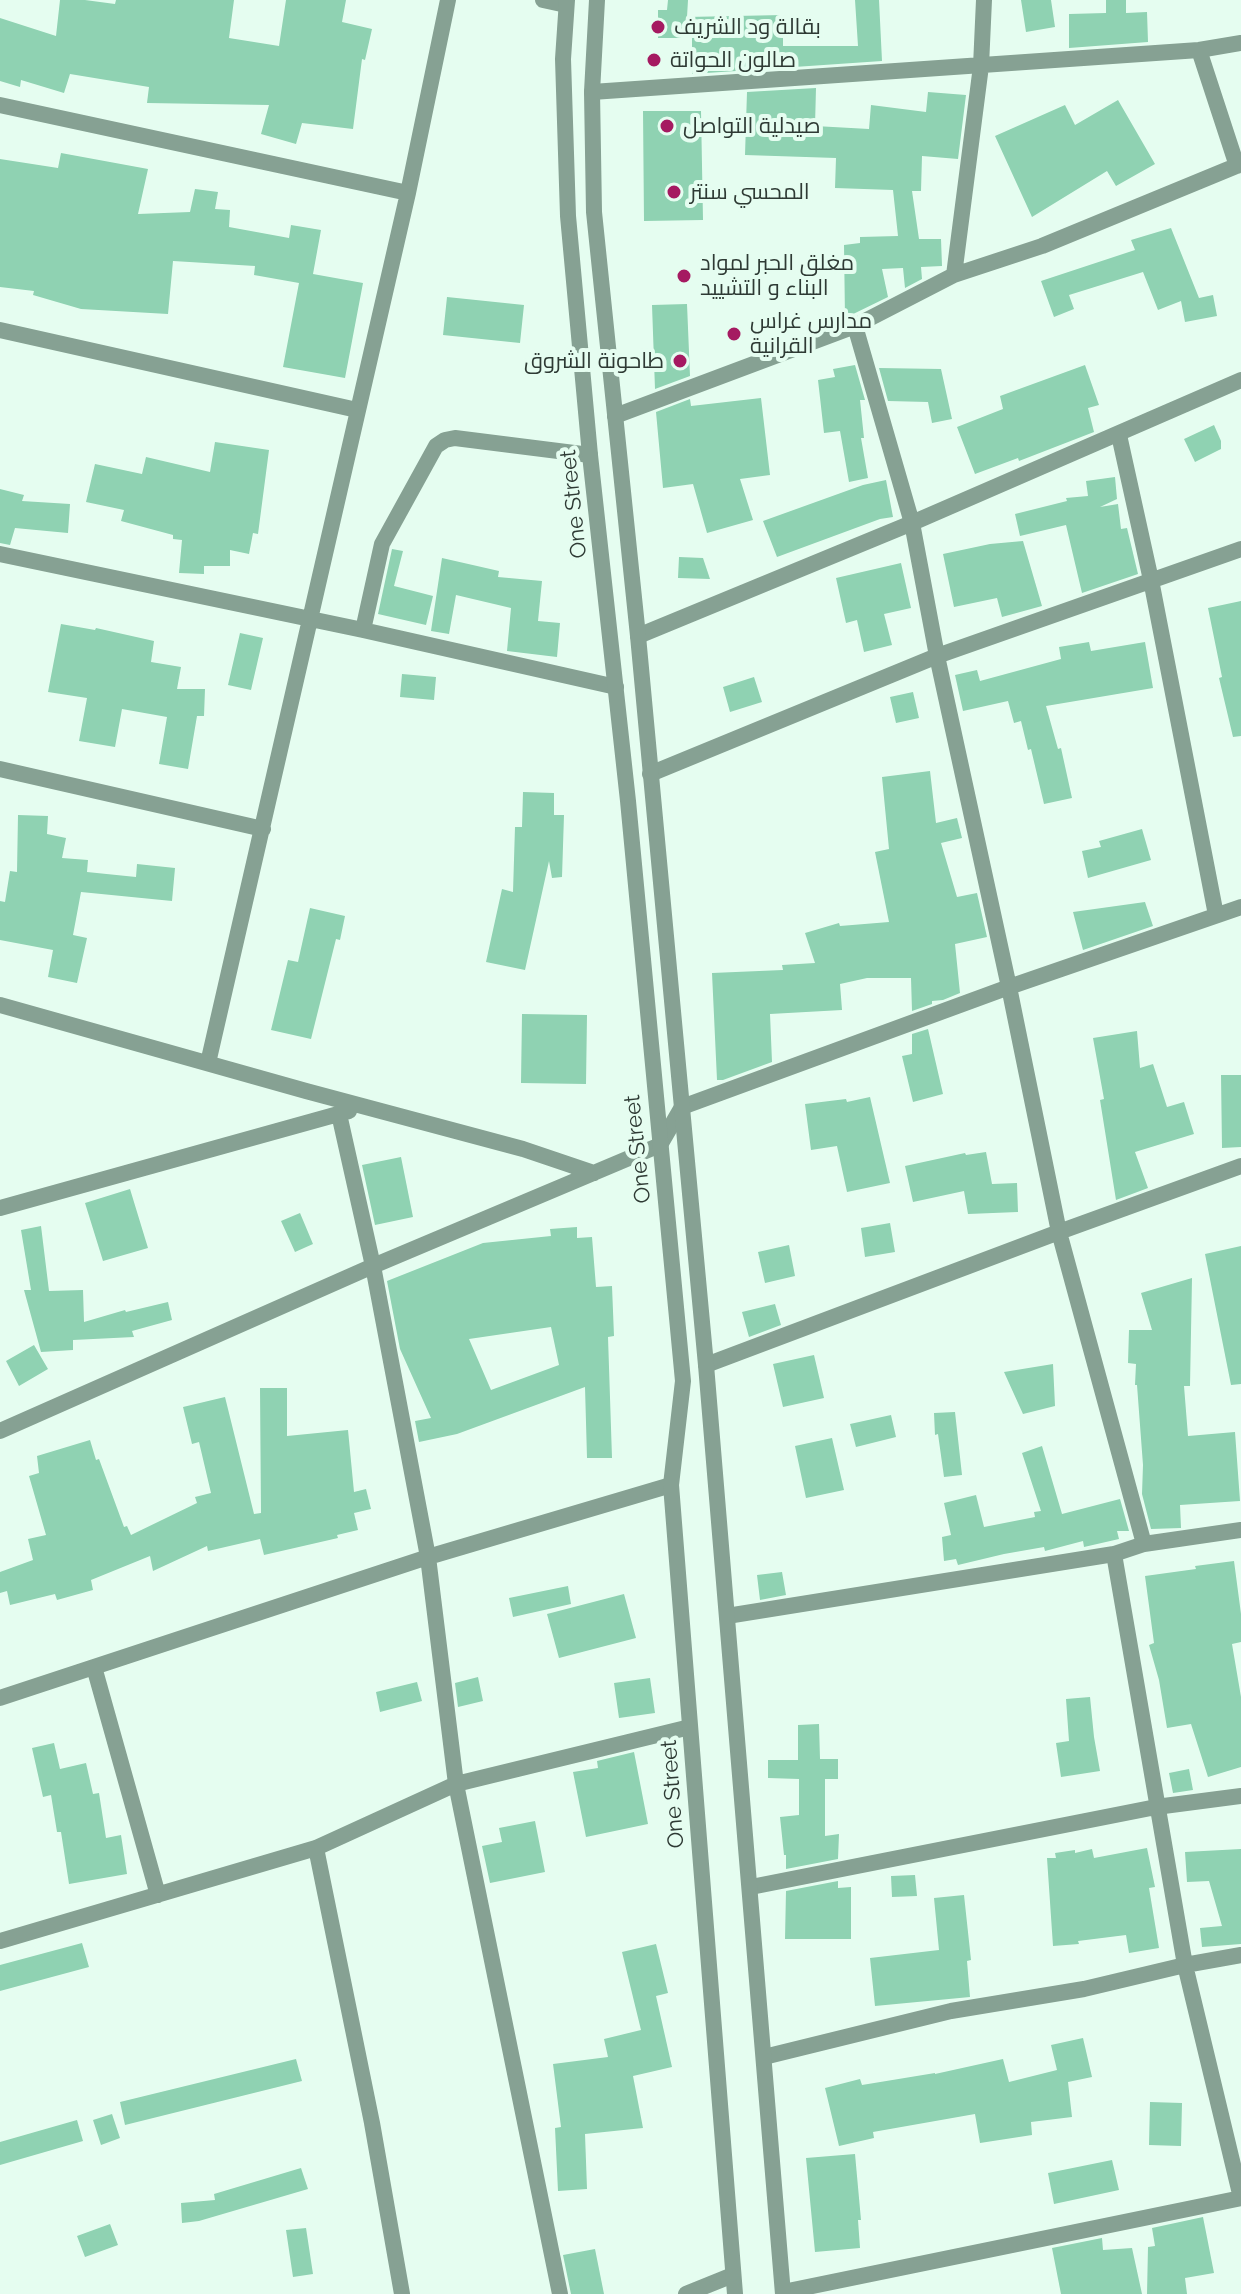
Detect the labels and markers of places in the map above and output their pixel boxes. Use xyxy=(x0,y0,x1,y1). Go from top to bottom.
place label: بقالة ود الشريف xyxy=(674,14,821,40)
marker: بقالة ود الشريف xyxy=(649,18,667,36)
place label: صالون الحواتة xyxy=(670,47,796,73)
marker: صالون الحواتة xyxy=(645,51,663,69)
place label: صيدلية التواصل xyxy=(683,113,821,139)
marker: صيدلية التواصل xyxy=(658,117,676,135)
place label: المحسي سنتر xyxy=(690,179,810,205)
marker: المحسي سنتر xyxy=(665,183,683,201)
place label: مغلق الحبر لمواد البناء و التشييد xyxy=(700,250,854,302)
marker: مغلق الحبر لمواد البناء و التشييد xyxy=(675,267,693,285)
place label: مدارس غراس القرانية xyxy=(750,308,872,360)
marker: مدارس غراس القرانية xyxy=(725,325,743,343)
place label: طاحونة الشروق xyxy=(524,348,664,374)
marker: طاحونة الشروق xyxy=(671,352,689,370)

